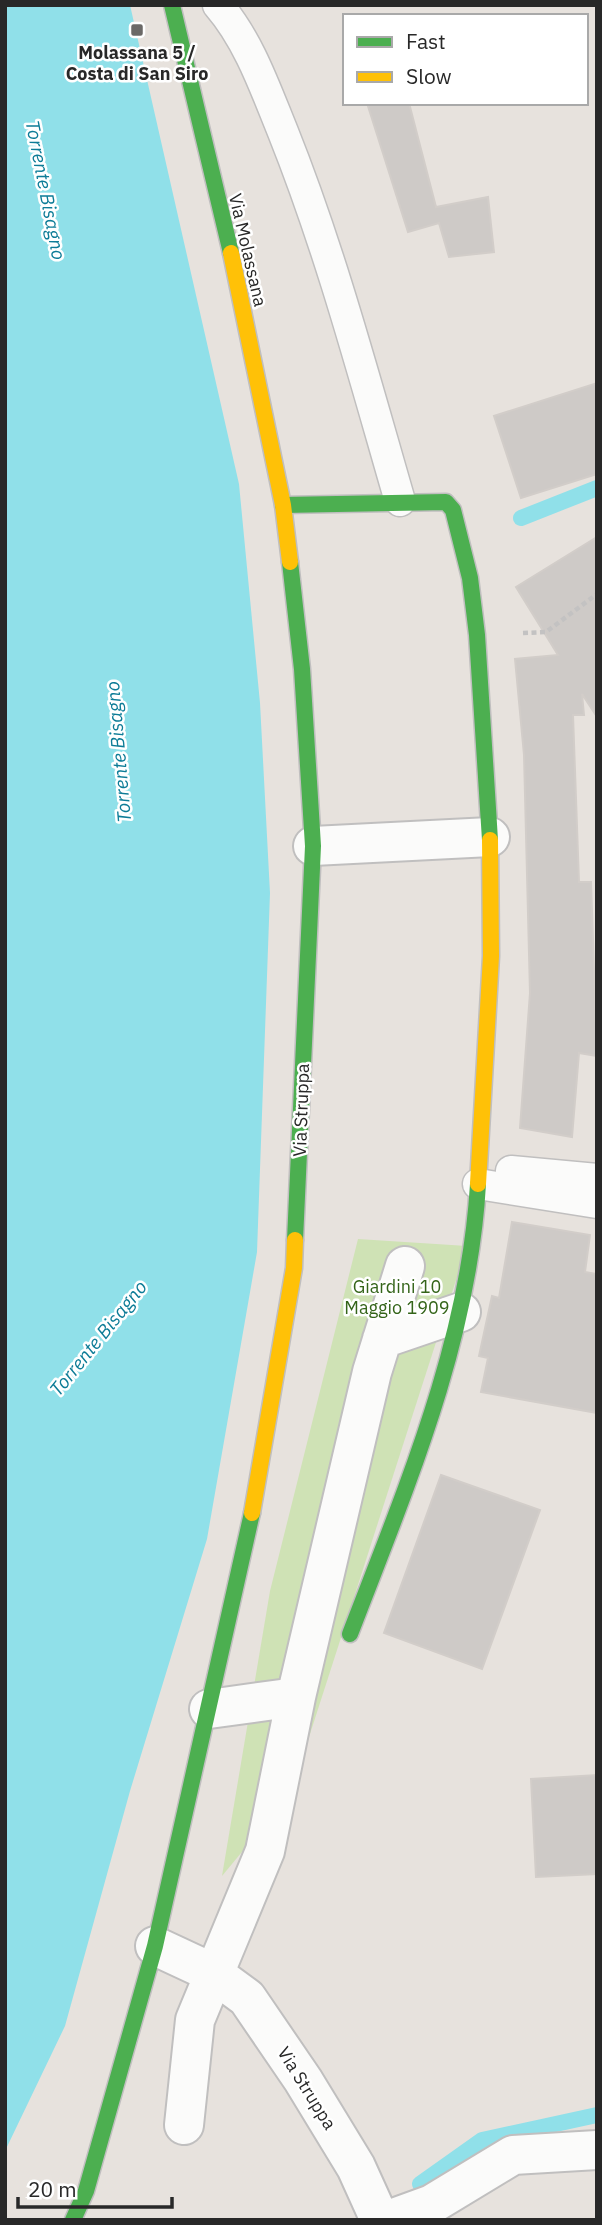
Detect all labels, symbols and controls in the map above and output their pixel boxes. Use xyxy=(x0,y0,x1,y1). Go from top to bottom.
legend xyxy=(343,14,588,105)
marker: Molassana 5 / Costa di San Siro xyxy=(129,22,145,38)
text: Fast xyxy=(406,27,446,55)
place label: Molassana 5 / Costa di San Siro xyxy=(66,41,208,85)
text: Slow xyxy=(406,62,452,90)
water label: Torrente Bisagno xyxy=(21,118,71,262)
street label: Via Molassana xyxy=(224,191,272,309)
water label: Torrente Bisagno xyxy=(100,680,136,824)
street label: Via Struppa xyxy=(288,1063,314,1157)
water label: Torrente Bisagno xyxy=(44,1275,152,1401)
park label: Giardini 10 Maggio 1909 xyxy=(344,1275,450,1319)
street label: Via Struppa xyxy=(272,2042,342,2134)
scale bar xyxy=(18,2166,172,2210)
text: 20 m xyxy=(28,2175,77,2203)

